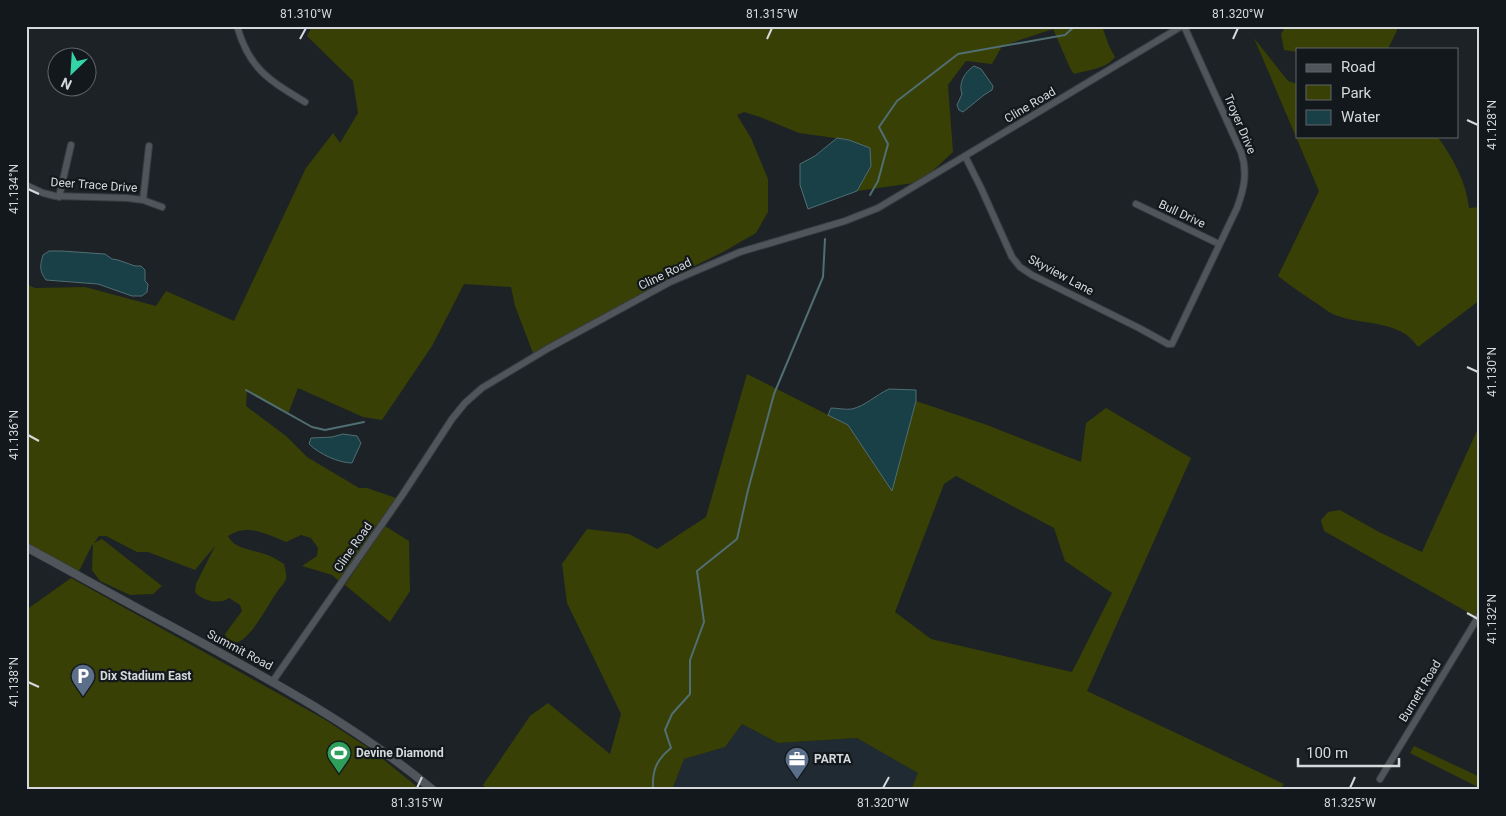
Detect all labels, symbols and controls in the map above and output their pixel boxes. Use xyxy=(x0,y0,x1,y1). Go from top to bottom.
text: 81.310°W xyxy=(280,7,332,21)
text: 81.315°W xyxy=(746,7,798,21)
text: 81.320°W xyxy=(1212,7,1264,21)
north arrow xyxy=(48,48,98,98)
legend xyxy=(1296,48,1458,138)
text: Road xyxy=(1341,58,1375,76)
text: N xyxy=(59,74,74,93)
street label: Cline Road xyxy=(1002,84,1058,126)
text: Park xyxy=(1341,84,1372,102)
street label: Troyer Drive xyxy=(1221,92,1259,156)
text: 41.128°N xyxy=(1485,100,1499,150)
text: Water xyxy=(1341,108,1380,126)
text: 41.134°N xyxy=(7,164,21,214)
street label: Deer Trace Drive xyxy=(50,175,138,195)
street label: Bull Drive xyxy=(1156,197,1208,231)
street label: Skyview Lane xyxy=(1026,252,1096,298)
street label: Cline Road xyxy=(636,255,694,293)
text: 41.130°N xyxy=(1485,347,1499,397)
text: 41.136°N xyxy=(7,410,21,460)
street label: Cline Road xyxy=(331,520,375,574)
text: 41.132°N xyxy=(1485,594,1499,644)
street label: Summit Road xyxy=(205,627,275,673)
text: 41.138°N xyxy=(7,657,21,707)
street label: Burnett Road xyxy=(1396,658,1444,724)
parking icon: Dix Stadium East xyxy=(70,663,96,697)
place label: Dix Stadium East xyxy=(100,669,191,683)
scale bar xyxy=(1298,736,1400,768)
sports icon: Devine Diamond xyxy=(326,740,352,774)
text: 100 m xyxy=(1306,744,1348,762)
place label: Devine Diamond xyxy=(356,746,444,760)
office icon: PARTA xyxy=(784,746,810,780)
place label: PARTA xyxy=(814,752,852,766)
text: 81.315°W xyxy=(391,796,443,810)
text: 81.320°W xyxy=(857,796,909,810)
text: 81.325°W xyxy=(1324,796,1376,810)

